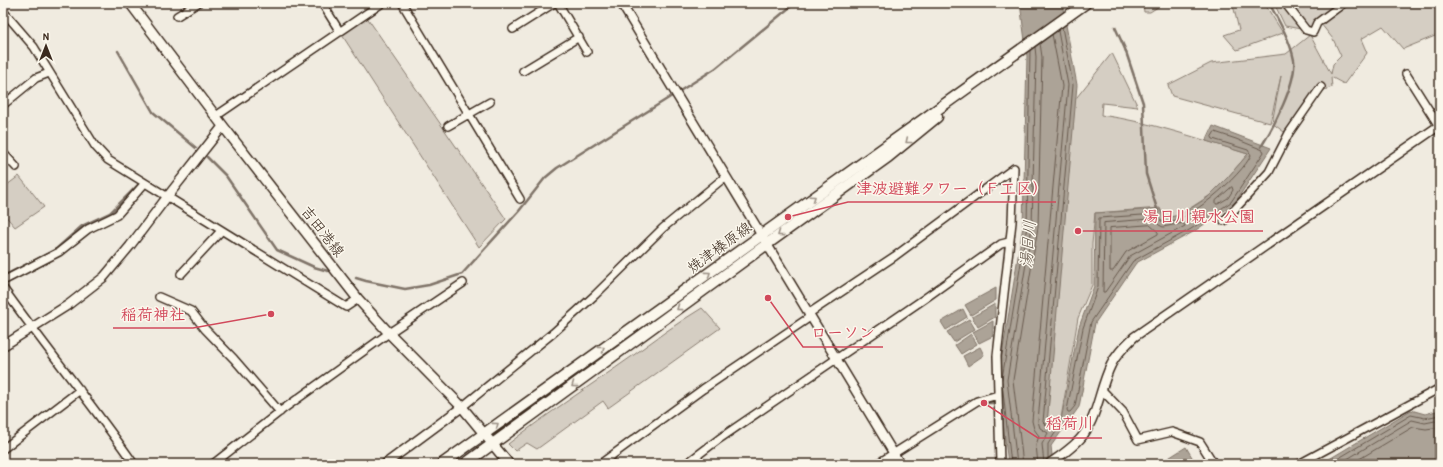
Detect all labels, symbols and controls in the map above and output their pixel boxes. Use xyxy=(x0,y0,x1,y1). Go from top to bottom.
north arrow xyxy=(26,26,66,66)
text: N xyxy=(43,29,49,43)
one-way arrow xyxy=(906,136,913,143)
callout: 津波避難タワー（Ｆ工区） xyxy=(848,174,1056,202)
text: 津波避難タワー（Ｆ工区） xyxy=(856,177,1048,199)
one-way arrow xyxy=(809,196,816,203)
street label: 吉田港線 xyxy=(296,201,350,261)
callout: 湯日川親水公園 xyxy=(1135,203,1263,231)
text: 湯日川親水公園 xyxy=(1143,205,1255,227)
street label: 焼津榛原線 xyxy=(682,216,756,278)
water label: 湯日川 xyxy=(1014,219,1040,269)
one-way arrow xyxy=(778,229,785,236)
one-way arrow xyxy=(703,271,710,278)
callout: 稲荷神社 xyxy=(113,300,193,328)
text: 稲荷神社 xyxy=(121,303,185,325)
one-way arrow xyxy=(676,303,683,311)
callout: ローソン xyxy=(803,319,883,347)
text: ローソン xyxy=(811,321,875,343)
one-way arrow xyxy=(598,346,605,354)
one-way arrow xyxy=(571,380,578,388)
callout: 稻荷川 xyxy=(1038,410,1102,438)
text: 稻荷川 xyxy=(1046,412,1094,434)
one-way arrow xyxy=(492,423,499,430)

